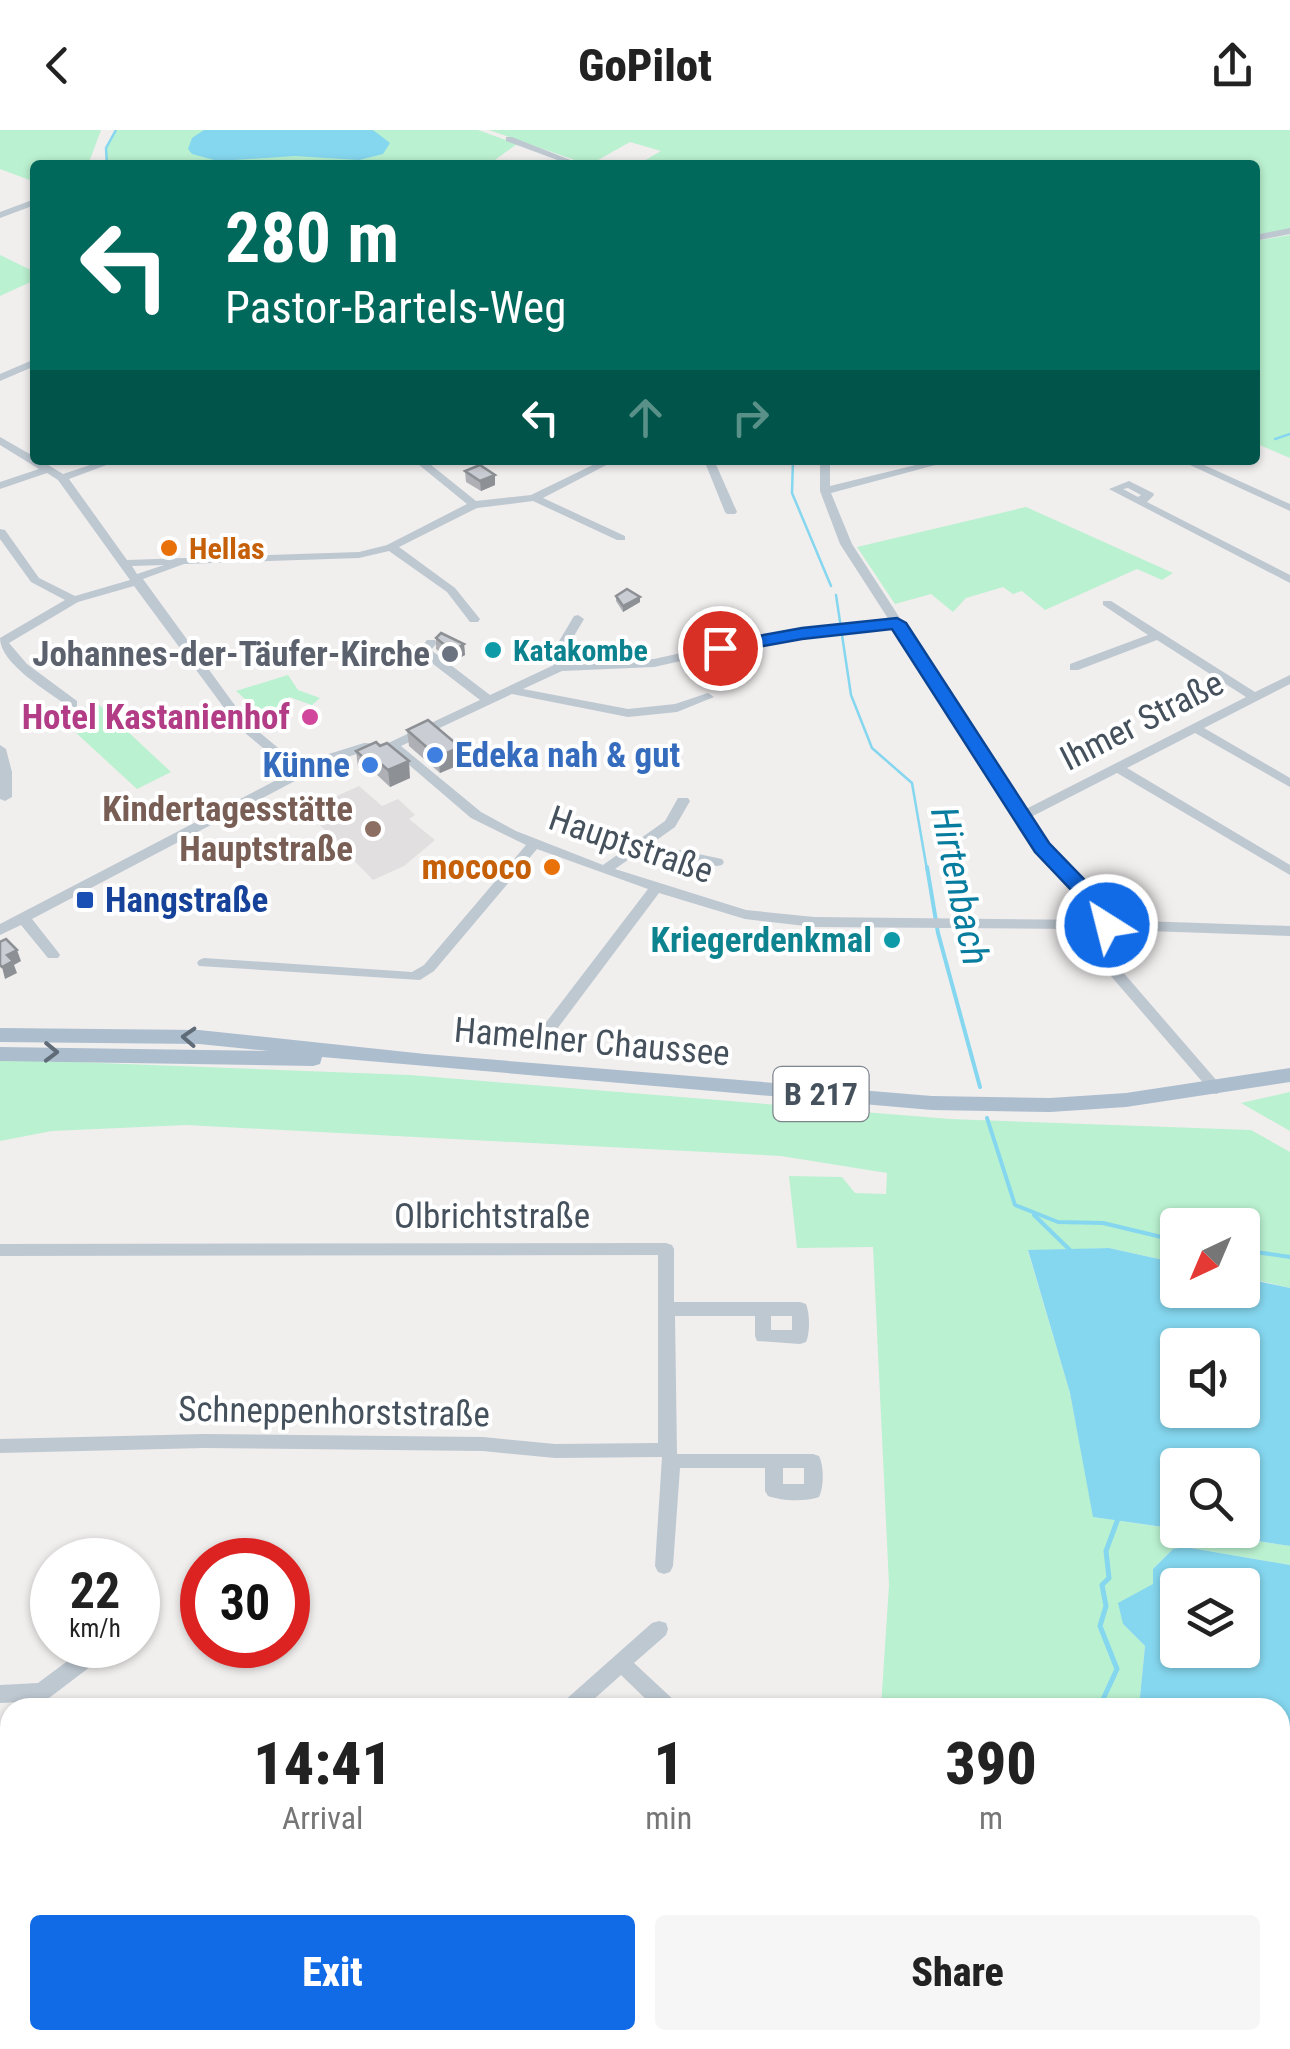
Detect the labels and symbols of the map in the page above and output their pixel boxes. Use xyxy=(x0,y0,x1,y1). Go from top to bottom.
place label: Hellas xyxy=(189,531,265,566)
marker: Hellas xyxy=(158,537,180,559)
pin xyxy=(678,606,763,691)
place label: Katakombe xyxy=(513,633,648,668)
place label: Johannes-der-Täufer-Kirche xyxy=(32,634,430,675)
marker: Katakombe xyxy=(482,639,504,661)
marker: Johannes-der-Täufer-Kirche xyxy=(439,643,461,665)
street label: Ihmer Straße xyxy=(1054,663,1230,779)
place label: Hotel Kastanienhof xyxy=(22,697,291,738)
marker: Hotel Kastanienhof xyxy=(299,706,321,728)
place label: Edeka nah & gut xyxy=(455,735,680,776)
marker: Edeka nah & gut xyxy=(424,744,446,766)
place label: Künne xyxy=(263,745,350,786)
marker: Künne xyxy=(359,754,381,776)
place label: Kindertagesstätte Hauptstraße xyxy=(102,789,353,870)
street label: Hauptstraße xyxy=(544,798,718,892)
water label: Hirtenbach xyxy=(922,803,998,969)
marker: Kindertagesstätte Hauptstraße xyxy=(362,818,384,840)
place label: mococo xyxy=(422,847,532,888)
marker: mococo xyxy=(541,856,563,878)
position arrow xyxy=(1055,873,1159,977)
place label: Hangstraße xyxy=(105,880,268,921)
marker: Hangstraße xyxy=(74,889,96,911)
place label: Kriegerdenkmal xyxy=(651,920,872,961)
marker: Kriegerdenkmal xyxy=(881,929,903,951)
street label: Hamelner Chaussee xyxy=(452,1010,732,1074)
one-way arrow xyxy=(181,1027,197,1048)
one-way arrow xyxy=(43,1042,59,1063)
road number: B 217 xyxy=(774,1067,868,1121)
street label: Olbrichtstraße xyxy=(394,1196,590,1237)
north arrow xyxy=(1160,1208,1260,1308)
street label: Schneppenhorststraße xyxy=(178,1389,490,1435)
speed limit sign: 30 xyxy=(180,1538,310,1668)

